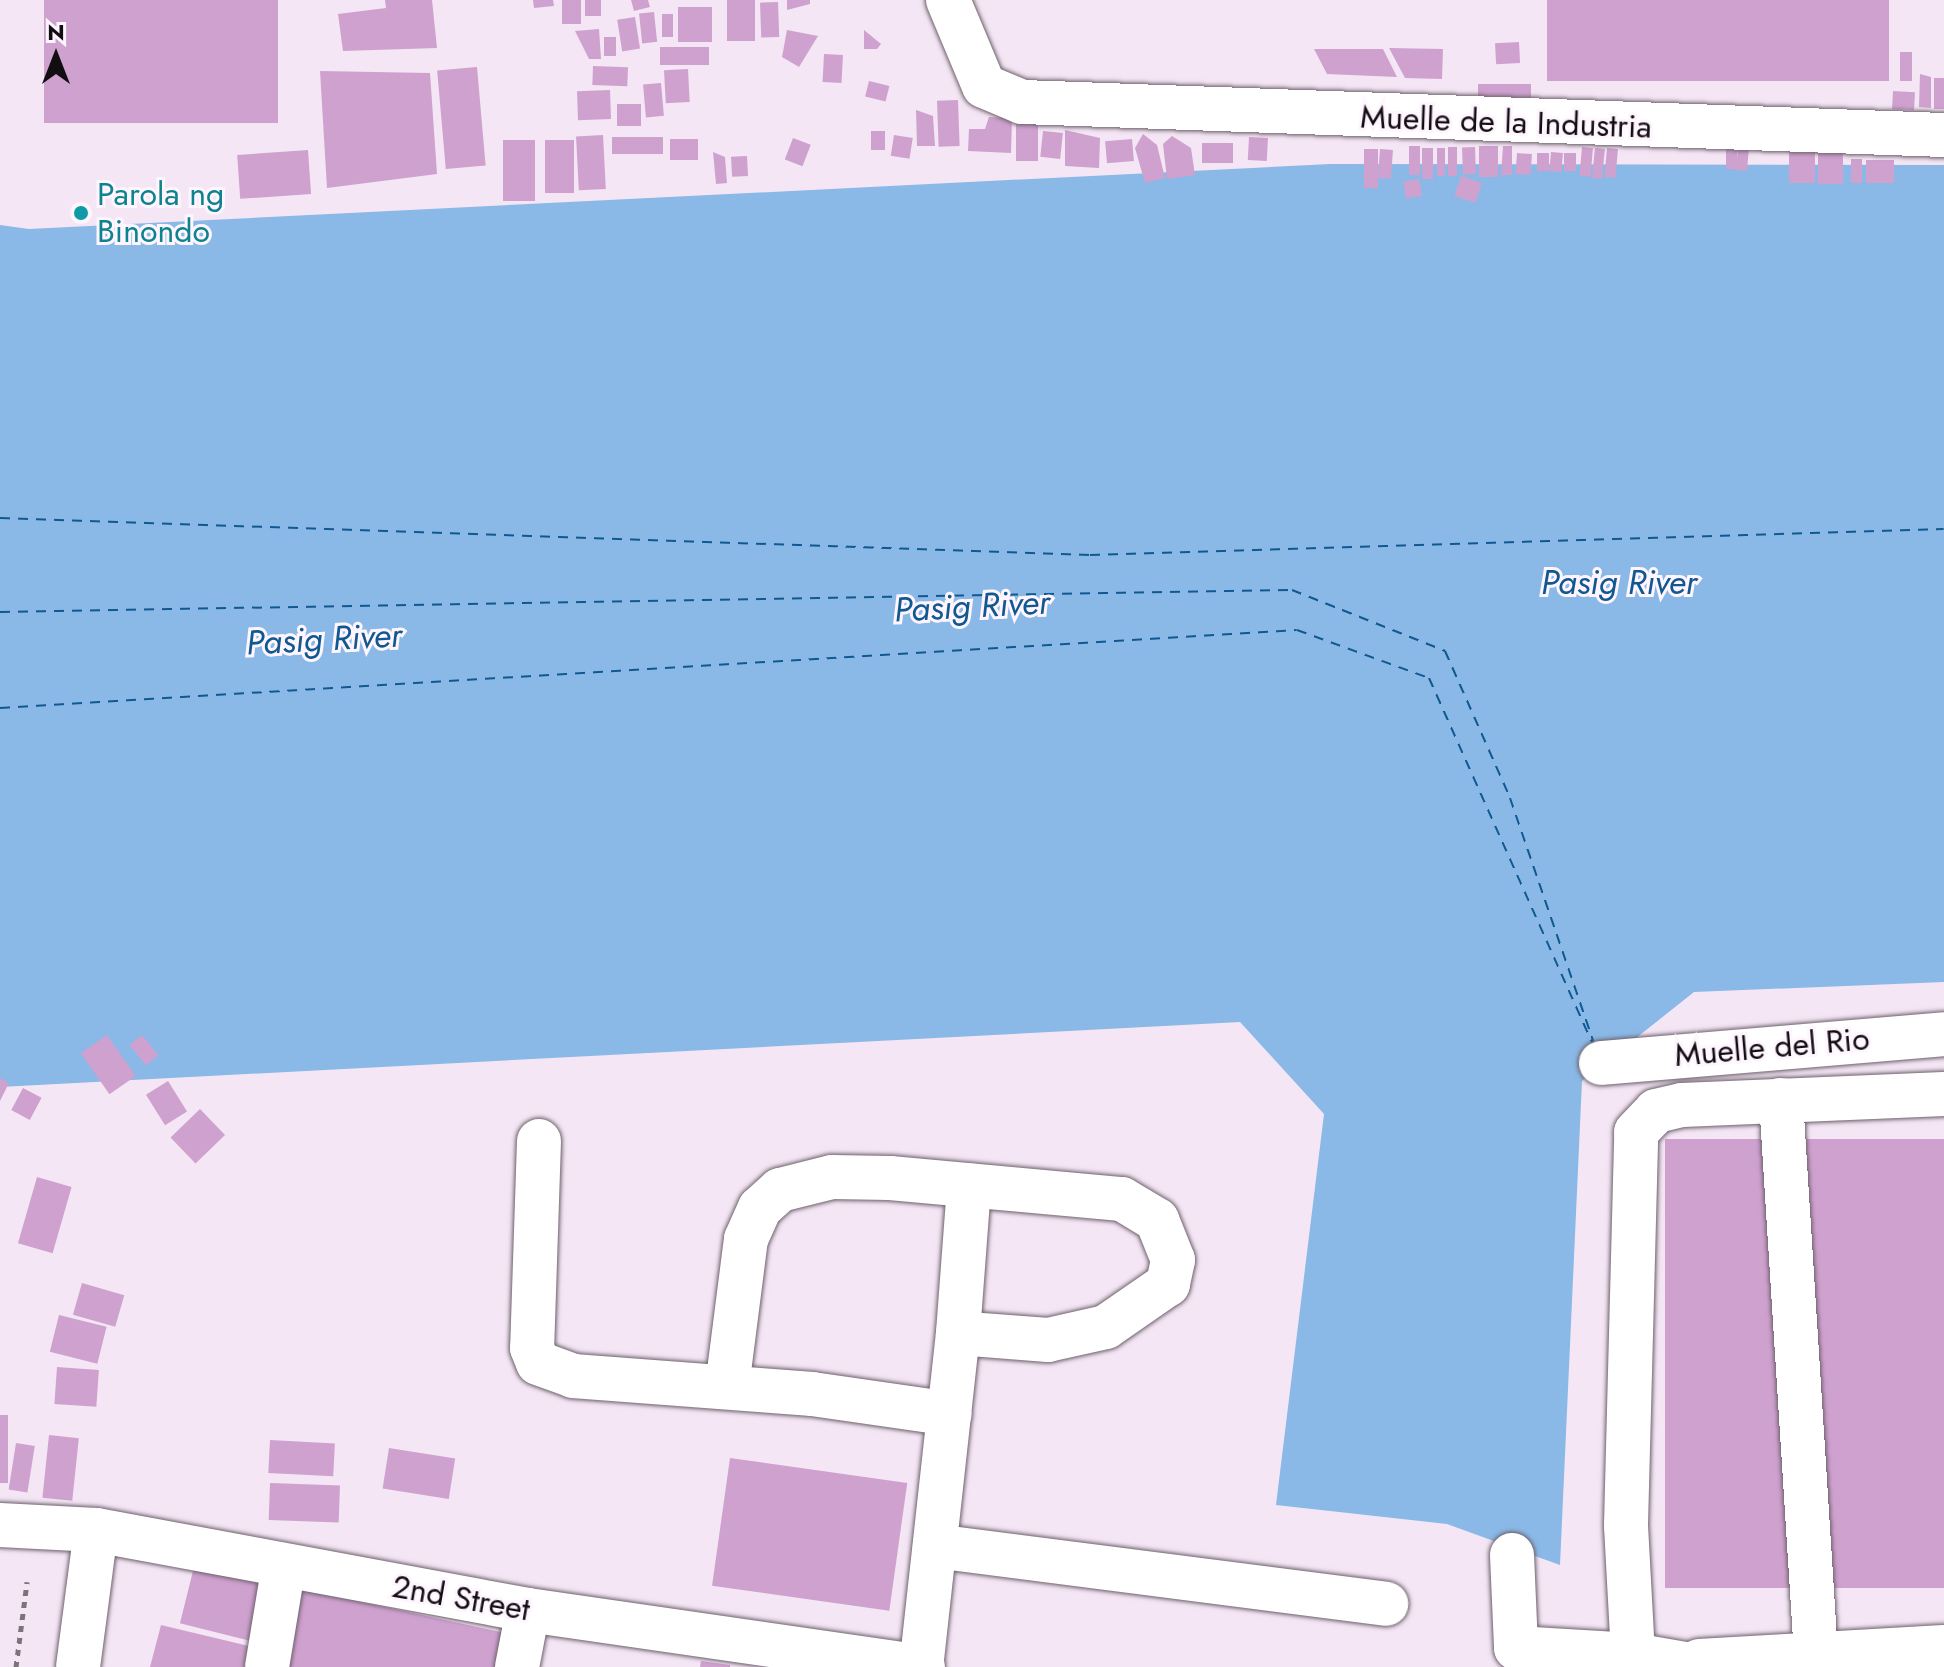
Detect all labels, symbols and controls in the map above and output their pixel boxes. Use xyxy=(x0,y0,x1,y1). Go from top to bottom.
north arrow xyxy=(16,16,96,96)
text: N xyxy=(47,16,65,48)
street label: Muelle de la Industria xyxy=(1360,98,1652,146)
place label: Parola ng Binondo xyxy=(97,176,224,251)
marker: Parola ng Binondo xyxy=(72,204,90,222)
water label: Pasig River xyxy=(1541,563,1697,603)
water label: Pasig River xyxy=(893,582,1051,630)
water label: Pasig River xyxy=(245,615,403,663)
street label: Muelle del Rio xyxy=(1673,1019,1871,1075)
street label: 2nd Street xyxy=(389,1567,533,1629)

